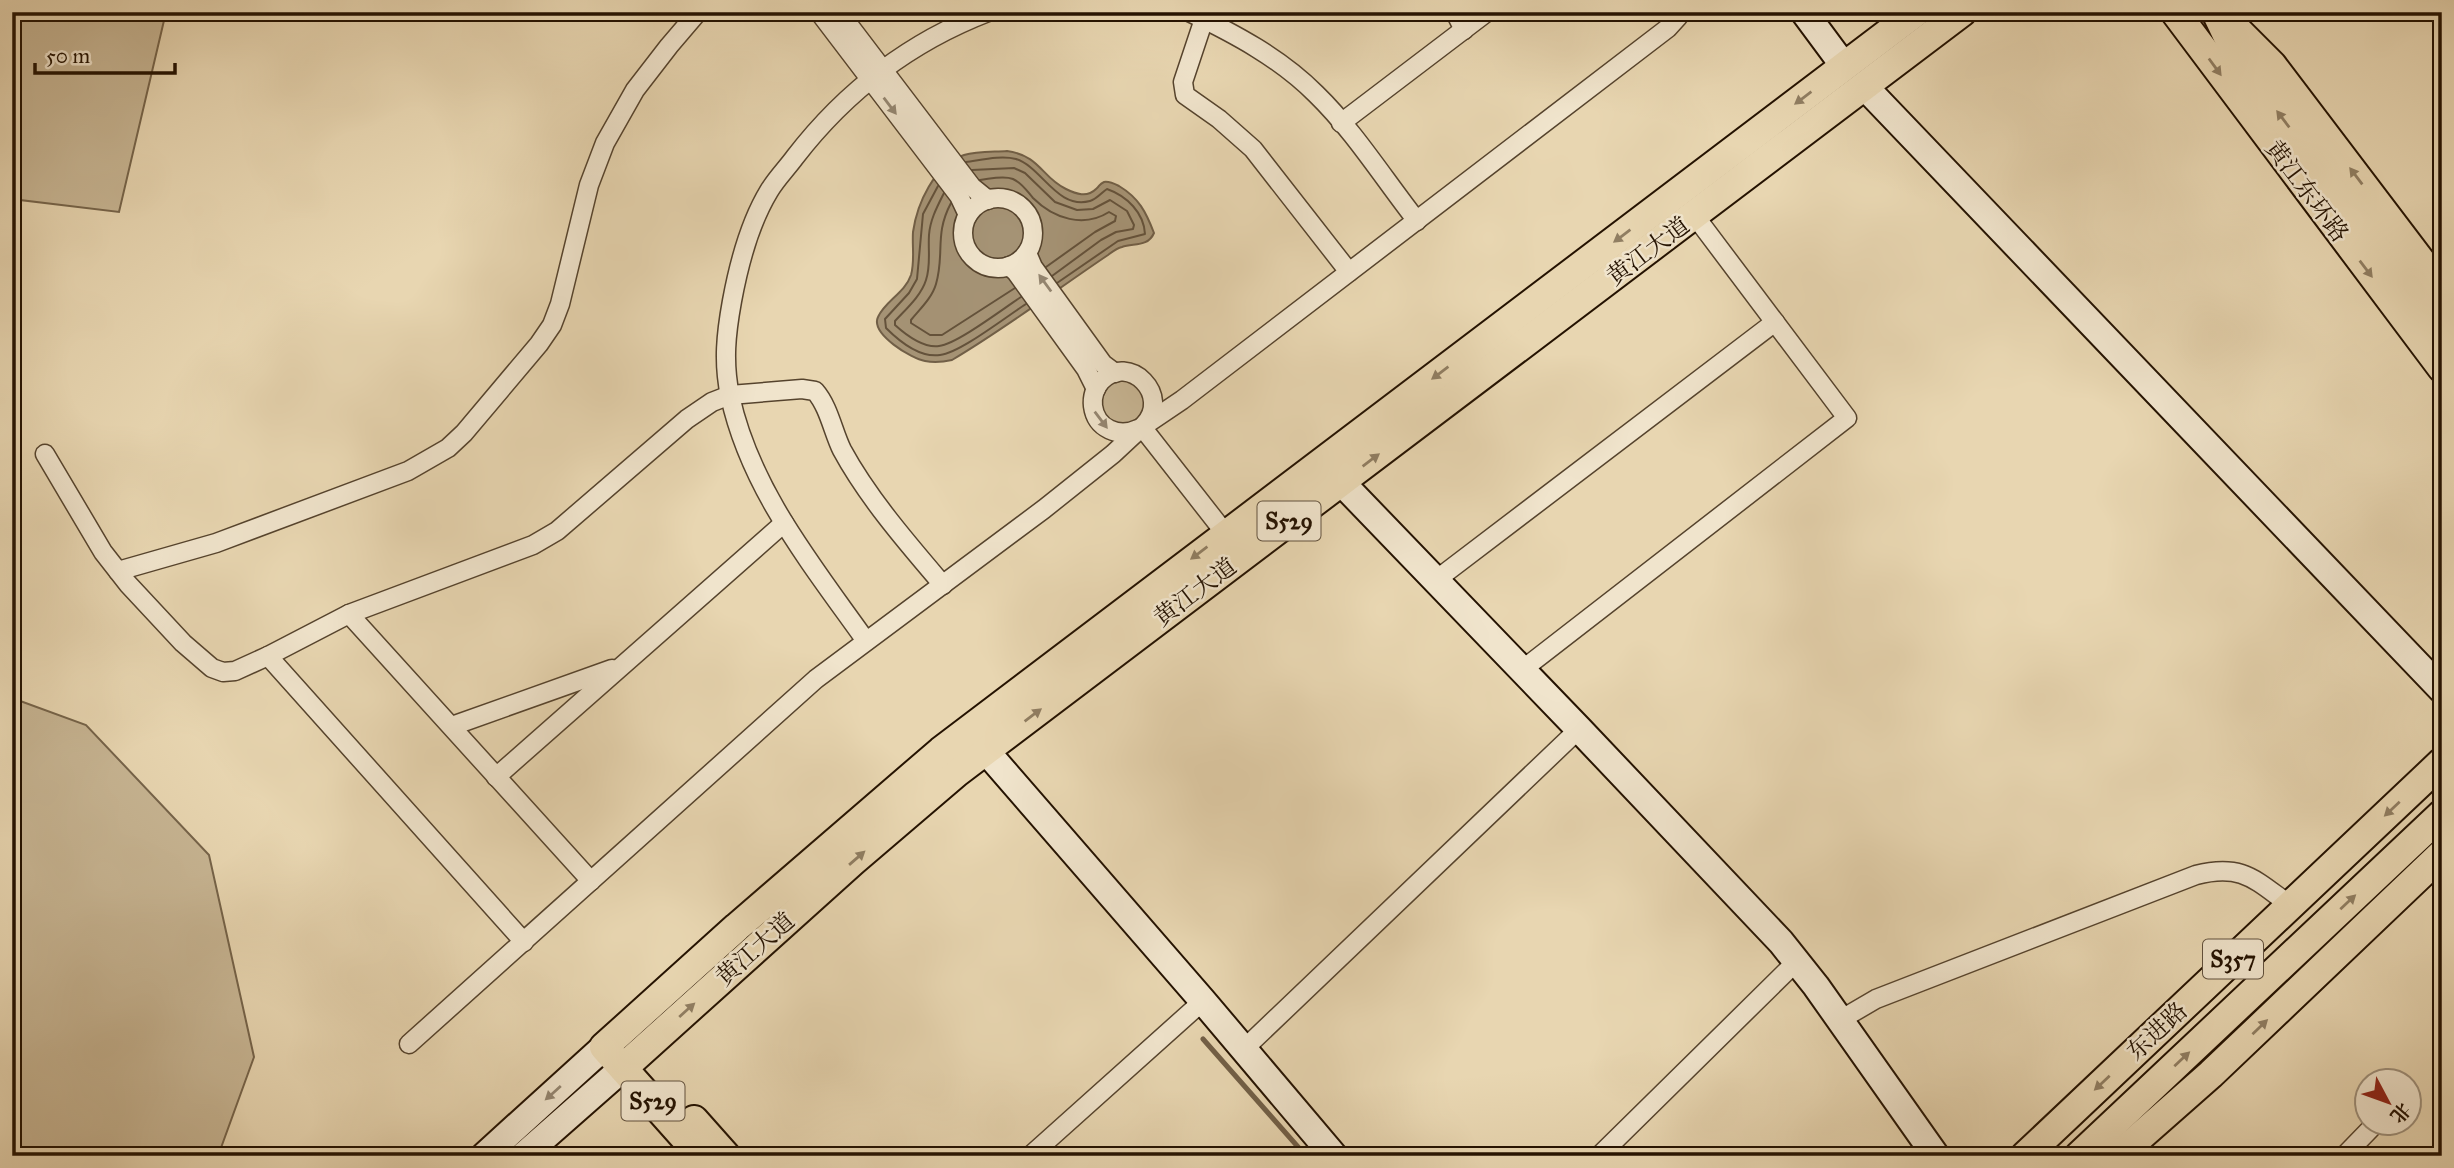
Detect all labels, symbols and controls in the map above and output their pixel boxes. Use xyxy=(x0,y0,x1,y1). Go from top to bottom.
scale bar xyxy=(35,32,175,76)
text: 50 m xyxy=(46,43,91,69)
one-way arrow xyxy=(2207,58,2222,76)
one-way arrow xyxy=(1794,90,1812,105)
one-way arrow xyxy=(883,96,897,115)
one-way arrow xyxy=(2276,110,2290,129)
street label: 黄江东环路 xyxy=(2259,134,2355,248)
one-way arrow xyxy=(2349,168,2364,186)
street label: 黄江大道 xyxy=(1601,210,1695,292)
one-way arrow xyxy=(1613,228,1631,243)
one-way arrow xyxy=(2359,259,2374,277)
one-way arrow xyxy=(1038,274,1052,292)
one-way arrow xyxy=(1431,365,1449,379)
one-way arrow xyxy=(1094,410,1108,429)
one-way arrow xyxy=(1362,453,1380,467)
road number: S529 xyxy=(1258,502,1320,540)
one-way arrow xyxy=(1191,546,1209,561)
street label: 黄江大道 xyxy=(1148,551,1242,633)
one-way arrow xyxy=(1024,708,1042,722)
one-way arrow xyxy=(2384,800,2401,816)
one-way arrow xyxy=(848,851,865,867)
one-way arrow xyxy=(2339,895,2356,911)
street label: 黄江大道 xyxy=(709,906,801,992)
road number: S357 xyxy=(2203,940,2263,978)
street label: 东进路 xyxy=(2120,995,2194,1067)
one-way arrow xyxy=(678,1002,696,1018)
one-way arrow xyxy=(2251,1019,2268,1035)
one-way arrow xyxy=(2173,1051,2190,1067)
north arrow xyxy=(2352,1066,2422,1136)
one-way arrow xyxy=(2094,1074,2111,1090)
road number: S529 xyxy=(622,1082,684,1120)
one-way arrow xyxy=(544,1085,562,1101)
text: 北 xyxy=(2386,1098,2415,1128)

